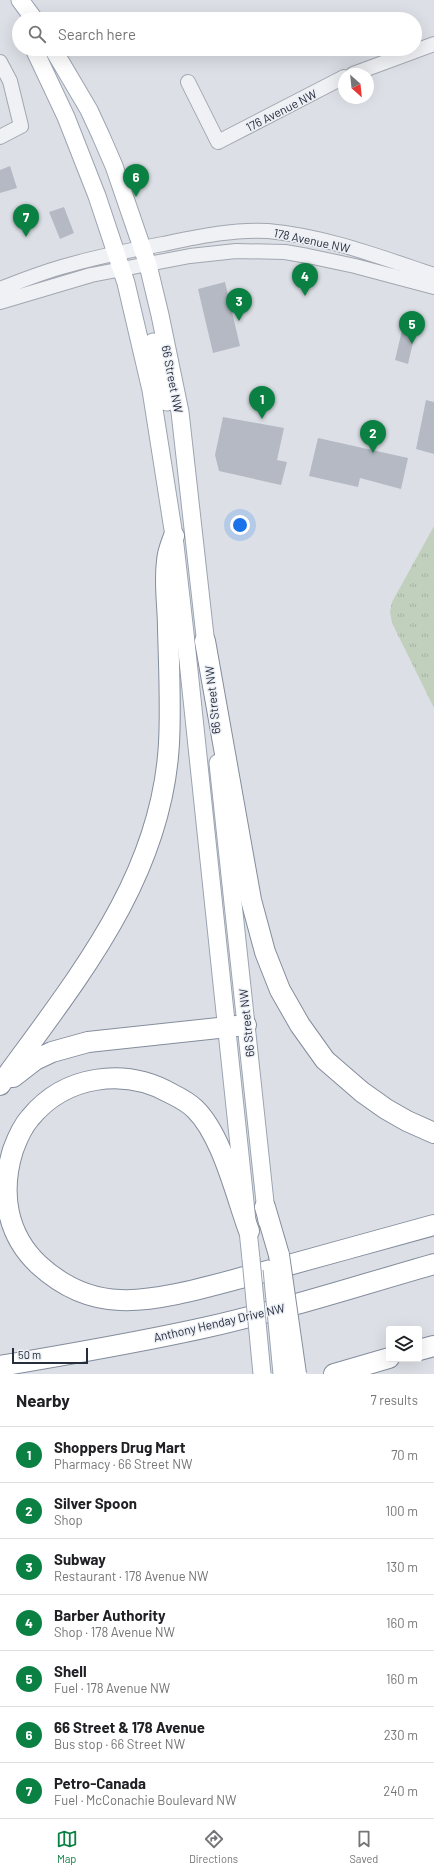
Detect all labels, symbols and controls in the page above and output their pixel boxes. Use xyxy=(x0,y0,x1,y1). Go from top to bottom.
search box xyxy=(12,12,422,56)
icon: search xyxy=(26,23,48,45)
text: Search here xyxy=(58,25,136,43)
north arrow xyxy=(338,68,374,104)
street label: 176 Avenue NW xyxy=(243,86,319,134)
pin: 6 xyxy=(123,164,149,197)
pin: 7 xyxy=(13,204,39,237)
street label: 178 Avenue NW xyxy=(273,225,352,255)
pin: 4 xyxy=(292,263,318,296)
pin: 3 xyxy=(226,288,252,321)
pin: 5 xyxy=(399,311,425,344)
street label: 66 Street NW xyxy=(160,344,187,414)
pin: 1 xyxy=(249,386,275,419)
pin: 2 xyxy=(360,420,386,453)
your location xyxy=(230,515,250,535)
street label: 66 Street NW xyxy=(201,665,223,735)
street label: 66 Street NW xyxy=(235,988,257,1058)
street label: Anthony Henday Drive NW xyxy=(152,1300,286,1344)
map controls xyxy=(386,1326,422,1362)
button: layers xyxy=(386,1326,422,1362)
scale bar xyxy=(12,1346,88,1365)
text: 50 m xyxy=(18,1348,41,1361)
text: Nearby xyxy=(16,1390,70,1410)
text: 7 results xyxy=(371,1392,418,1408)
text: Shoppers Drug Mart xyxy=(54,1438,186,1456)
text: 1 xyxy=(27,1447,31,1463)
text: 70 m xyxy=(391,1447,418,1463)
text: Pharmacy · 66 Street NW xyxy=(54,1456,192,1472)
text: Silver Spoon xyxy=(54,1494,137,1512)
text: 2 xyxy=(25,1503,33,1519)
text: 100 m xyxy=(385,1503,418,1519)
text: Shop xyxy=(54,1512,83,1528)
text: Subway xyxy=(54,1550,106,1568)
text: 3 xyxy=(25,1559,33,1575)
text: 130 m xyxy=(386,1559,418,1575)
text: Restaurant · 178 Avenue NW xyxy=(54,1568,209,1584)
text: Barber Authority xyxy=(54,1606,166,1624)
text: 4 xyxy=(25,1615,33,1631)
text: 160 m xyxy=(386,1615,418,1631)
text: Shop · 178 Avenue NW xyxy=(54,1624,175,1640)
text: Shell xyxy=(54,1662,87,1680)
text: 5 xyxy=(25,1671,33,1687)
text: 160 m xyxy=(386,1671,418,1687)
text: Fuel · 178 Avenue NW xyxy=(54,1680,170,1696)
text: 66 Street & 178 Avenue xyxy=(54,1718,205,1736)
text: 6 xyxy=(26,1727,32,1743)
text: 230 m xyxy=(384,1727,418,1743)
text: Bus stop · 66 Street NW xyxy=(54,1736,185,1752)
text: Petro-Canada xyxy=(54,1774,146,1792)
text: 7 xyxy=(26,1783,32,1799)
text: 240 m xyxy=(383,1783,418,1799)
text: Fuel · McConachie Boulevard NW xyxy=(54,1792,236,1808)
tab: Map xyxy=(56,1828,78,1865)
tab: Directions xyxy=(189,1828,238,1865)
tab: Saved xyxy=(349,1828,378,1865)

